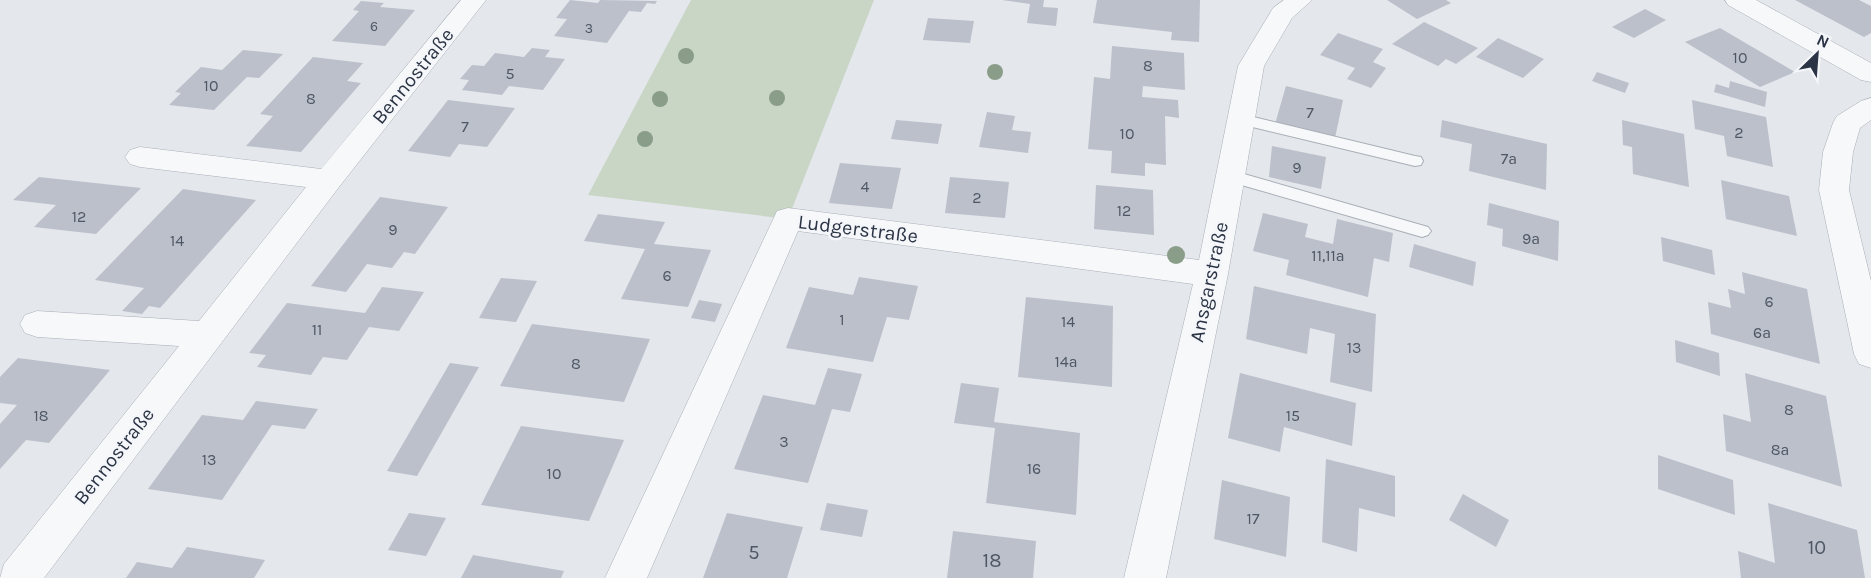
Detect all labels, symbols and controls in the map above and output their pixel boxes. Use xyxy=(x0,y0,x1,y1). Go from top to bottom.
house number: 6 xyxy=(370,18,378,35)
house number: 3 xyxy=(585,20,593,37)
street label: Bennostraße xyxy=(367,23,459,129)
north arrow xyxy=(1787,24,1847,84)
text: N xyxy=(1814,30,1832,52)
house number: 10 xyxy=(1733,48,1747,67)
house number: 8 xyxy=(1143,56,1153,75)
house number: 5 xyxy=(505,64,515,83)
house number: 10 xyxy=(204,76,218,95)
house number: 8 xyxy=(306,89,316,108)
house number: 7 xyxy=(1306,103,1314,122)
house number: 7 xyxy=(461,117,469,136)
house number: 2 xyxy=(1734,123,1744,142)
house number: 10 xyxy=(1120,124,1134,143)
house number: 7a xyxy=(1501,149,1517,168)
house number: 9 xyxy=(1292,158,1302,177)
house number: 4 xyxy=(861,177,870,196)
house number: 2 xyxy=(972,188,982,207)
house number: 12 xyxy=(1117,201,1131,220)
house number: 12 xyxy=(72,207,86,226)
street label: Ludgerstraße xyxy=(797,210,919,248)
house number: 9 xyxy=(388,220,398,239)
street label: Ansgarstraße xyxy=(1185,220,1233,344)
house number: 9a xyxy=(1522,229,1540,248)
house number: 14 xyxy=(170,231,184,250)
house number: 11,11a xyxy=(1311,246,1345,265)
house number: 6 xyxy=(662,266,672,285)
house number: 6 xyxy=(1764,292,1774,311)
house number: 1 xyxy=(839,310,845,329)
house number: 14 xyxy=(1061,312,1075,331)
house number: 11 xyxy=(312,320,322,339)
house number: 6a xyxy=(1753,323,1771,342)
house number: 13 xyxy=(1347,338,1361,357)
house number: 14a xyxy=(1054,352,1078,371)
house number: 8 xyxy=(571,354,581,373)
house number: 8 xyxy=(1784,400,1794,419)
street label: Bennostraße xyxy=(69,403,159,509)
house number: 18 xyxy=(33,406,49,425)
house number: 15 xyxy=(1286,406,1300,425)
house number: 3 xyxy=(779,432,789,451)
house number: 8a xyxy=(1771,440,1789,459)
house number: 13 xyxy=(202,450,216,469)
house number: 16 xyxy=(1027,459,1041,478)
house number: 10 xyxy=(547,464,561,483)
house number: 17 xyxy=(1247,509,1260,528)
house number: 10 xyxy=(1808,536,1826,559)
house number: 5 xyxy=(748,541,760,564)
house number: 18 xyxy=(983,549,1001,572)

